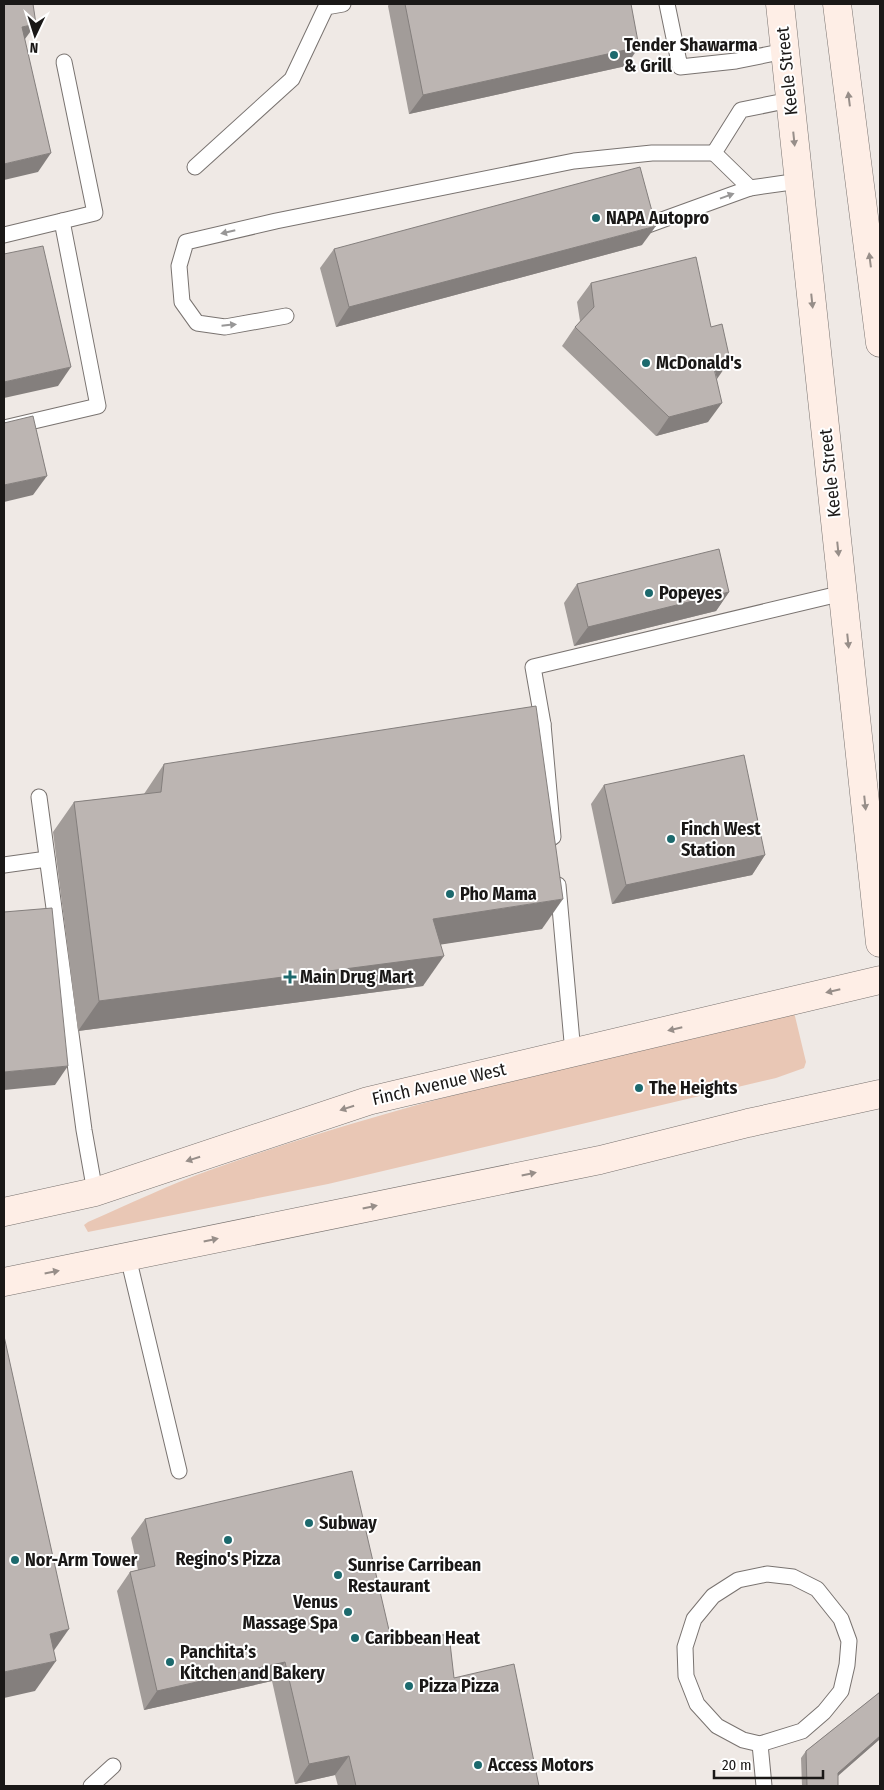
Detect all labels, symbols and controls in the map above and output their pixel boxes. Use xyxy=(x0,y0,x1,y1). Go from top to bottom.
north arrow xyxy=(10,10,60,60)
street label: Keele Street xyxy=(771,25,803,116)
place label: Tender Shawarma & Grill xyxy=(624,34,758,77)
text: N xyxy=(29,39,39,56)
marker: Tender Shawarma & Grill xyxy=(608,49,620,61)
one-way arrow xyxy=(845,90,853,106)
one-way arrow xyxy=(790,132,798,148)
one-way arrow xyxy=(719,192,734,199)
place label: NAPA Autopro xyxy=(606,207,709,229)
marker: NAPA Autopro xyxy=(590,212,602,224)
one-way arrow xyxy=(221,228,236,236)
one-way arrow xyxy=(866,251,874,267)
one-way arrow xyxy=(808,293,816,309)
one-way arrow xyxy=(221,321,237,329)
place label: McDonald's xyxy=(656,352,742,374)
marker: McDonald's xyxy=(640,357,652,369)
street label: Keele Street xyxy=(814,427,846,518)
one-way arrow xyxy=(834,542,842,558)
place label: Popeyes xyxy=(659,582,722,604)
marker: Popeyes xyxy=(643,587,655,599)
one-way arrow xyxy=(844,633,852,649)
one-way arrow xyxy=(861,795,869,811)
place label: Finch West Station xyxy=(681,818,761,861)
marker: Finch West Station xyxy=(665,833,677,845)
place label: Pho Mama xyxy=(460,883,537,905)
marker: Pho Mama xyxy=(444,888,456,900)
place label: Main Drug Mart xyxy=(300,966,415,988)
marker: Main Drug Mart xyxy=(284,971,296,983)
one-way arrow xyxy=(825,987,840,995)
one-way arrow xyxy=(667,1025,682,1033)
street label: Finch Avenue West xyxy=(370,1058,508,1110)
place label: The Heights xyxy=(649,1077,737,1099)
marker: The Heights xyxy=(633,1082,645,1094)
one-way arrow xyxy=(339,1105,354,1112)
one-way arrow xyxy=(185,1156,200,1164)
one-way arrow xyxy=(521,1170,537,1178)
one-way arrow xyxy=(362,1203,377,1211)
one-way arrow xyxy=(203,1235,219,1243)
one-way arrow xyxy=(44,1268,59,1276)
place label: Subway xyxy=(319,1512,377,1534)
marker: Subway xyxy=(303,1517,315,1529)
marker: Regino's Pizza xyxy=(222,1534,234,1546)
place label: Regino's Pizza xyxy=(175,1548,281,1570)
place label: Nor-Arm Tower xyxy=(25,1549,138,1571)
marker: Nor-Arm Tower xyxy=(9,1554,21,1566)
place label: Sunrise Carribean Restaurant xyxy=(348,1554,481,1597)
marker: Sunrise Carribean Restaurant xyxy=(332,1569,344,1581)
place label: Venus Massage Spa xyxy=(243,1591,338,1634)
marker: Venus Massage Spa xyxy=(342,1606,354,1618)
place label: Caribbean Heat xyxy=(365,1627,481,1649)
marker: Caribbean Heat xyxy=(349,1632,361,1644)
place label: Panchita’s Kitchen and Bakery xyxy=(180,1641,325,1684)
marker: Panchita’s Kitchen and Bakery xyxy=(164,1656,176,1668)
place label: Pizza Pizza xyxy=(419,1675,499,1697)
marker: Pizza Pizza xyxy=(403,1680,415,1692)
scale bar xyxy=(714,1748,823,1780)
place label: Access Motors xyxy=(487,1754,594,1776)
text: 20 m xyxy=(722,1756,752,1774)
marker: Access Motors xyxy=(472,1759,484,1771)

